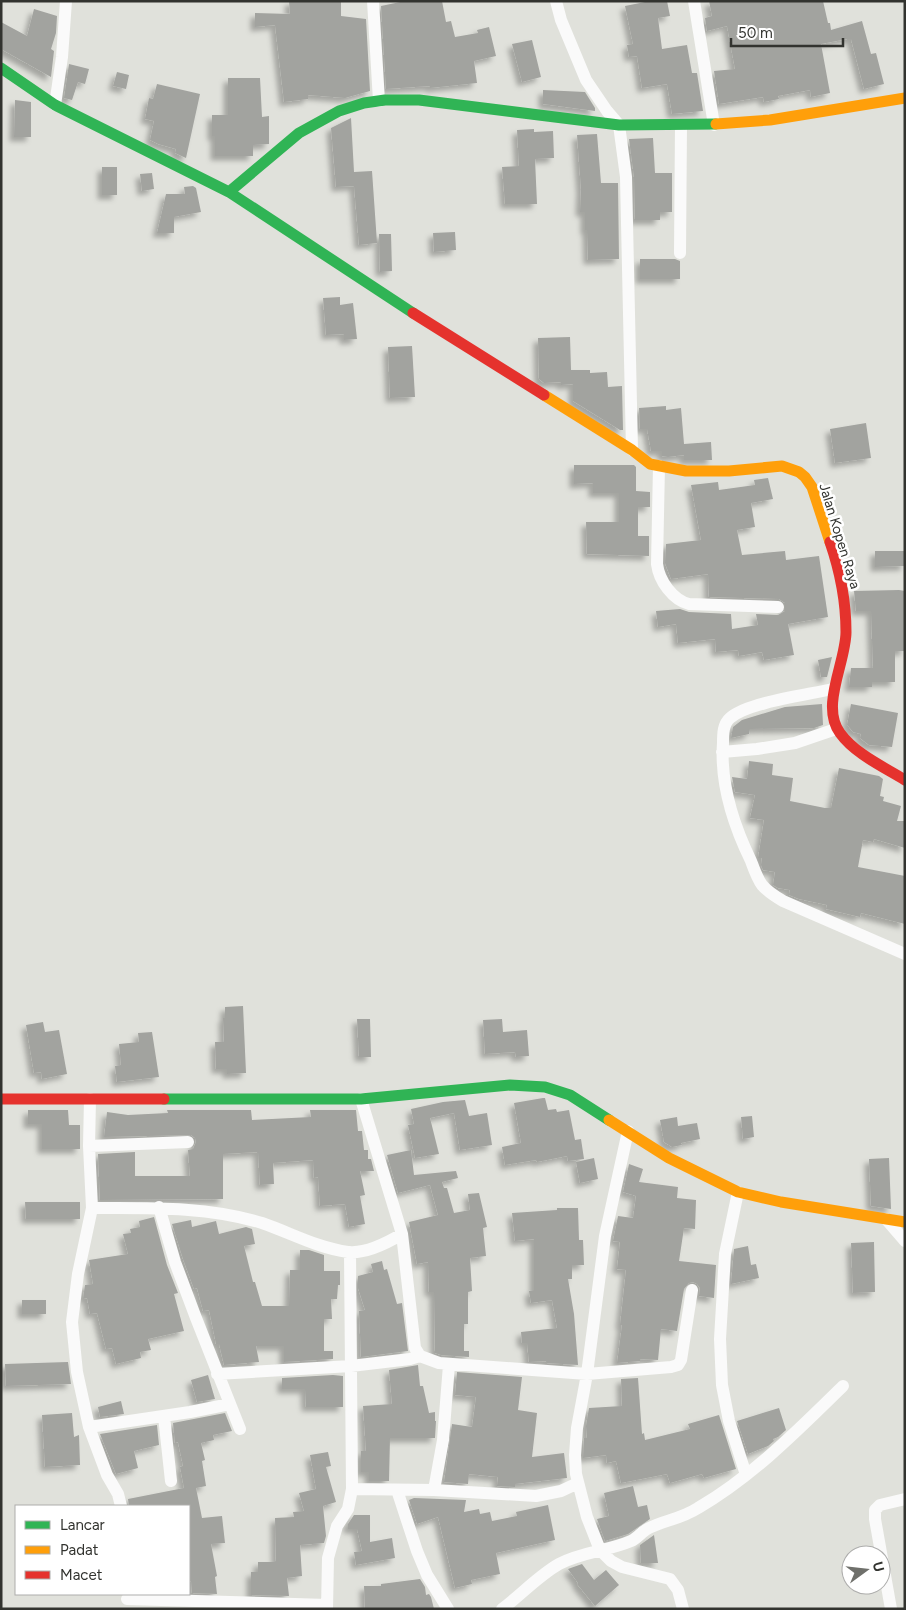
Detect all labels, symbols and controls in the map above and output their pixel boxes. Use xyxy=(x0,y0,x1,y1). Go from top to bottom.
scale bar xyxy=(731,15,844,47)
text: 50 m xyxy=(738,24,773,42)
street label: Jalan Kopen Raya xyxy=(815,481,864,591)
legend xyxy=(15,1505,190,1595)
text: Lancar xyxy=(60,1516,105,1534)
text: Padat xyxy=(60,1541,99,1559)
north arrow xyxy=(841,1545,891,1595)
text: U xyxy=(869,1560,888,1574)
text: Macet xyxy=(60,1566,103,1584)

